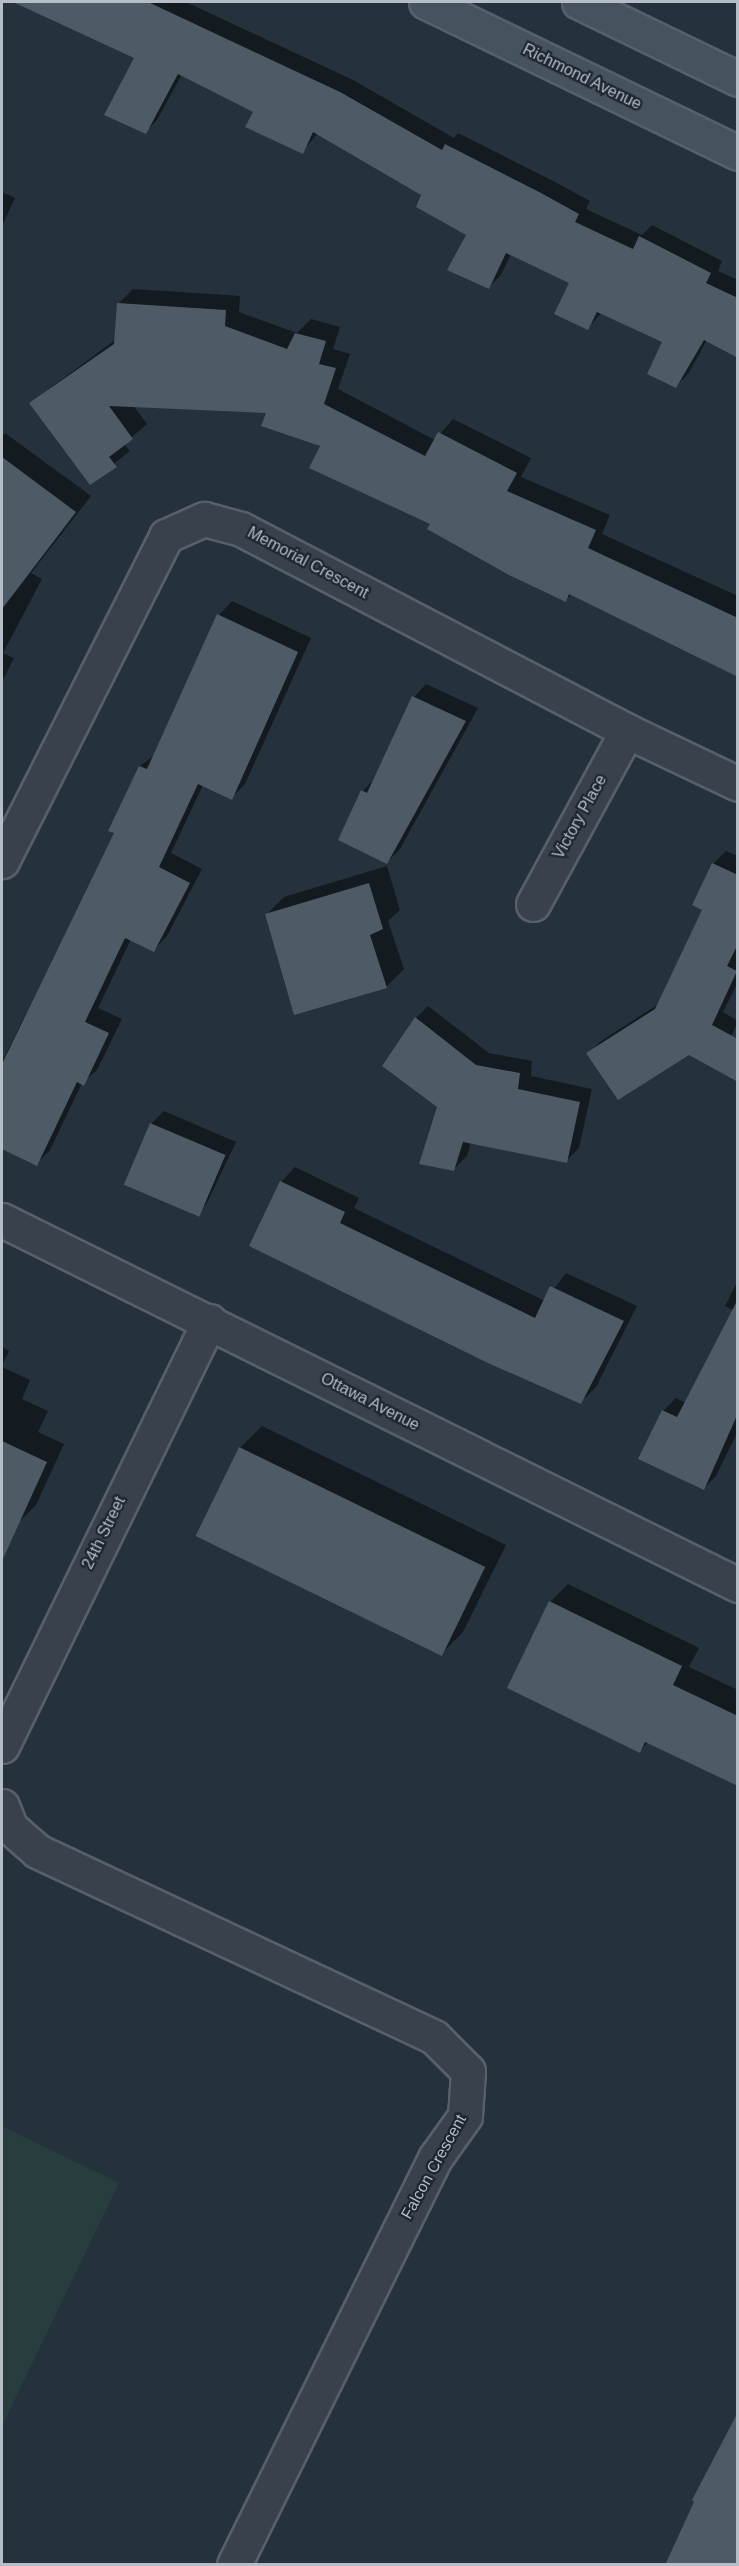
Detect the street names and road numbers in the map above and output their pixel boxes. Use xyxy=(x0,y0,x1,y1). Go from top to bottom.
street label: Richmond Avenue xyxy=(519,40,645,114)
street label: Memorial Crescent xyxy=(244,523,372,603)
street label: Victory Place xyxy=(549,772,611,862)
street label: Ottawa Avenue xyxy=(317,1369,423,1435)
street label: 24th Street xyxy=(78,1494,130,1572)
street label: Falcon Crescent xyxy=(397,2111,471,2223)

